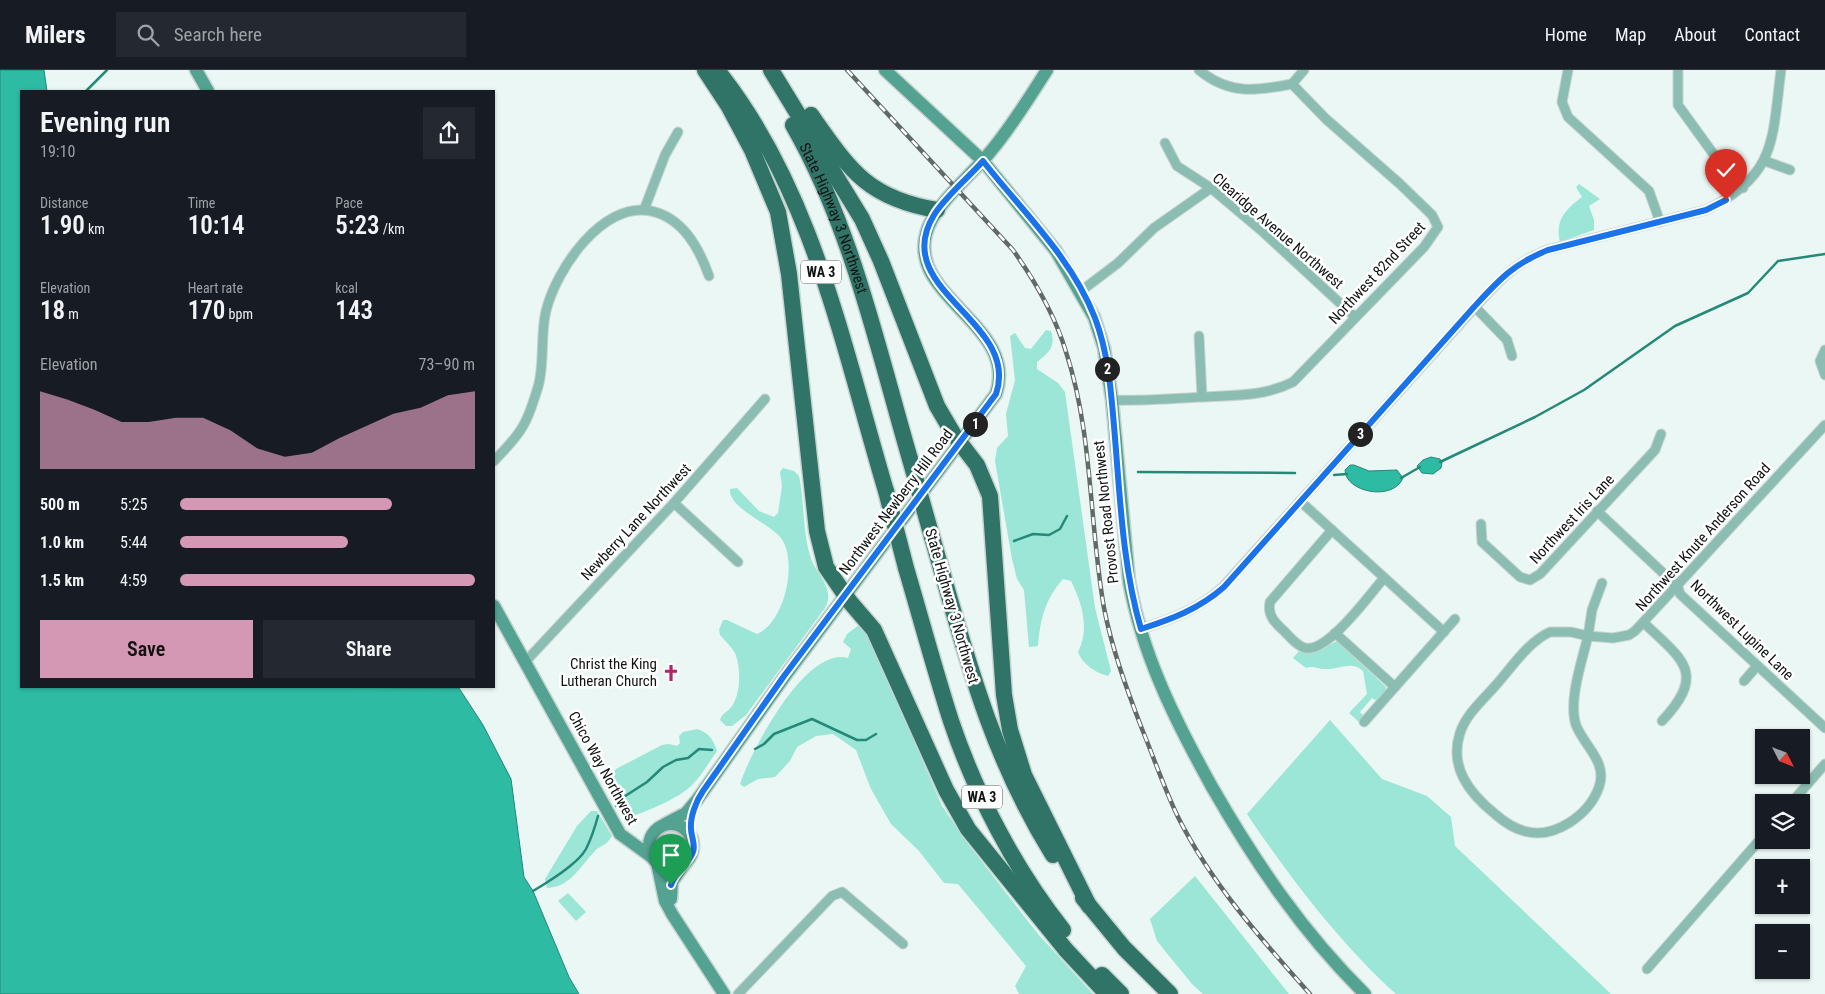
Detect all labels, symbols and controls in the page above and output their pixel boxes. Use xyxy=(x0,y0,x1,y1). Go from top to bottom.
search box xyxy=(116,12,466,57)
text: Milers xyxy=(25,21,86,49)
icon: search xyxy=(134,21,162,49)
text: Search here xyxy=(174,23,262,46)
text: Home xyxy=(1545,24,1587,45)
text: Map xyxy=(1615,24,1646,45)
text: About xyxy=(1674,24,1716,45)
text: Contact xyxy=(1744,24,1800,45)
text: Evening run xyxy=(40,106,170,139)
button: share xyxy=(423,107,475,159)
street label: State Highway 3 Northwest xyxy=(795,140,871,296)
text: 19:10 xyxy=(40,142,75,161)
pin xyxy=(1705,149,1747,200)
icon: check xyxy=(1712,156,1740,184)
street label: Clearidge Avenue Northwest xyxy=(1209,169,1347,293)
text: Distance xyxy=(40,195,88,211)
text: Time xyxy=(188,195,215,211)
text: Pace xyxy=(335,195,363,211)
text: 1.90 xyxy=(40,211,85,240)
text: 10:14 xyxy=(188,211,245,240)
text: 5:23 xyxy=(335,211,380,240)
street label: Northwest 82nd Street xyxy=(1325,218,1429,328)
text: km xyxy=(85,221,105,237)
text: /km xyxy=(380,221,405,237)
road number: WA 3 xyxy=(801,260,841,283)
text: Elevation xyxy=(40,280,90,296)
text: Heart rate xyxy=(188,280,243,296)
text: kcal xyxy=(335,280,358,296)
text: 18 xyxy=(40,296,65,325)
text: 170 xyxy=(188,296,225,325)
text: 143 xyxy=(335,296,373,325)
text: m xyxy=(65,306,79,322)
text: bpm xyxy=(225,306,253,322)
text: Elevation xyxy=(40,355,98,374)
text: 73–90 m xyxy=(419,355,475,374)
pin: 2 xyxy=(1094,356,1120,382)
text: 2 xyxy=(1104,361,1111,377)
pin: 1 xyxy=(962,412,988,436)
text: 1 xyxy=(972,416,979,432)
pin: 3 xyxy=(1348,422,1372,446)
street label: Northwest Newberry Hill Road xyxy=(835,426,957,578)
text: 3 xyxy=(1357,426,1364,442)
street label: Provost Road Northwest xyxy=(1090,440,1122,584)
street label: Northwest Knute Anderson Road xyxy=(1632,459,1774,615)
street label: Newberry Lane Northwest xyxy=(577,460,695,584)
street label: Northwest Iris Lane xyxy=(1526,471,1618,567)
text: 500 m xyxy=(40,495,80,514)
text: 5:25 xyxy=(120,495,147,514)
street label: State Highway 3 Northwest xyxy=(921,526,983,686)
text: 1.0 km xyxy=(40,533,84,552)
text: 5:44 xyxy=(120,533,147,552)
text: 1.5 km xyxy=(40,571,84,590)
text: 4:59 xyxy=(120,571,147,590)
street label: Northwest Lupine Lane xyxy=(1687,576,1797,684)
button: Save xyxy=(40,620,253,678)
button: Share xyxy=(263,620,475,678)
place label: Christ the King Lutheran Church xyxy=(560,655,657,690)
church icon: Christ the King Lutheran Church xyxy=(661,663,681,683)
street label: Chico Way Northwest xyxy=(564,708,642,828)
north arrow xyxy=(1755,729,1810,784)
map controls xyxy=(1755,729,1810,979)
road number: WA 3 xyxy=(962,786,1002,809)
button: layers xyxy=(1755,794,1810,849)
pin xyxy=(650,834,692,885)
icon: arrive xyxy=(657,841,685,869)
button: + xyxy=(1755,859,1810,914)
button: − xyxy=(1755,924,1810,979)

